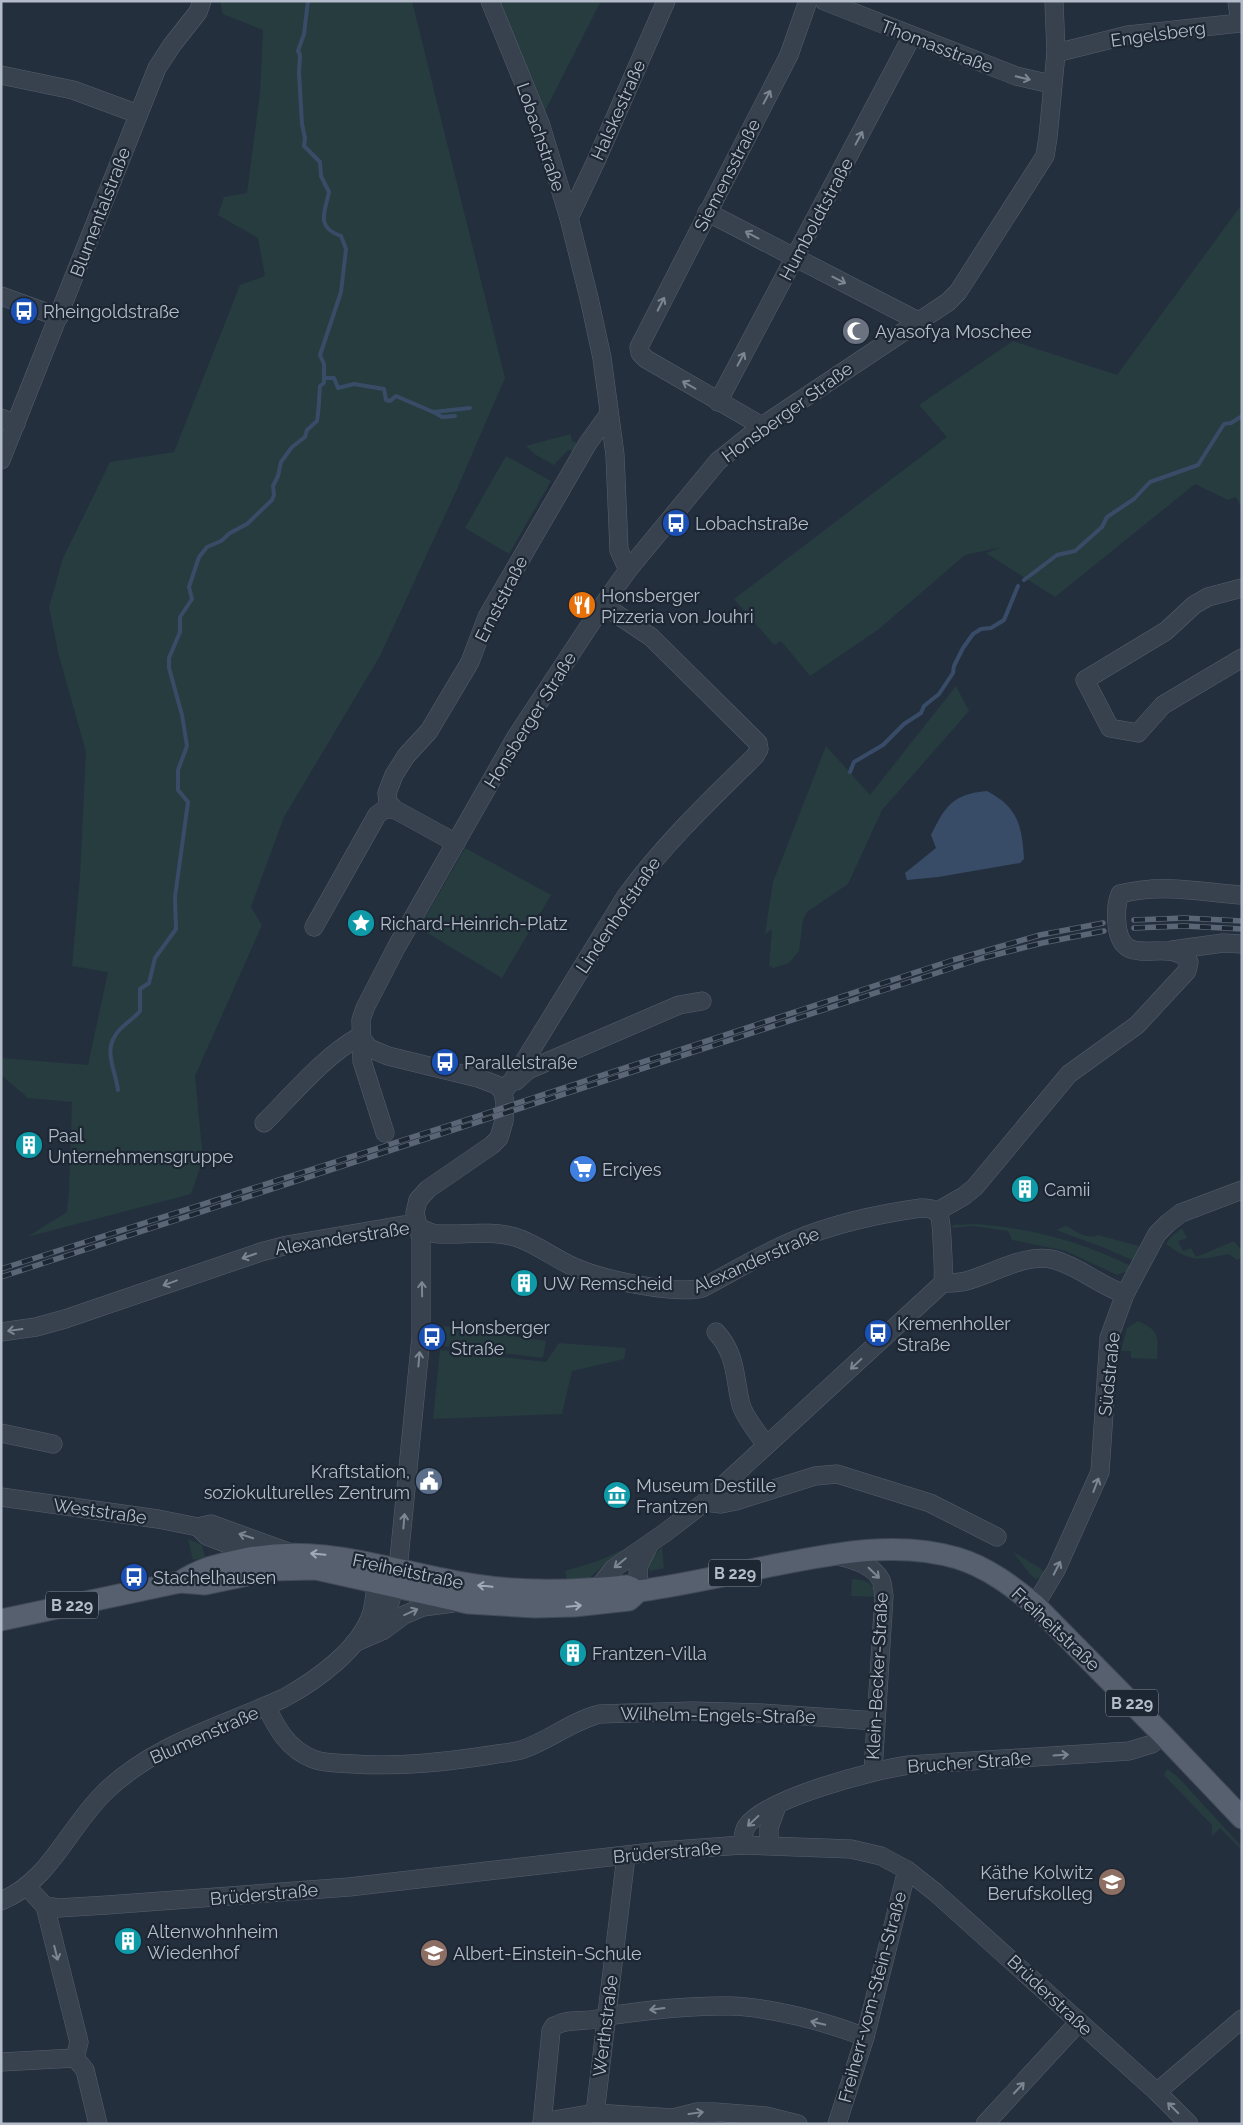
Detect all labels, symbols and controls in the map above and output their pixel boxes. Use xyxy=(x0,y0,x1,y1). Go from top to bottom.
street label: Thomasstraße xyxy=(878,15,996,77)
street label: Engelsberg xyxy=(1109,17,1207,51)
street label: Halskestraße xyxy=(587,56,650,163)
one-way arrow xyxy=(1015,74,1031,83)
street label: Lobachstraße xyxy=(513,80,570,195)
one-way arrow xyxy=(763,90,772,105)
street label: Siemensstraße xyxy=(690,115,764,235)
one-way arrow xyxy=(855,131,864,146)
street label: Blumentalstraße xyxy=(66,144,135,280)
street label: Humboldtstraße xyxy=(775,154,857,284)
one-way arrow xyxy=(745,230,760,239)
one-way arrow xyxy=(831,275,846,285)
bus stop icon: Rheingoldstraße xyxy=(9,296,39,326)
one-way arrow xyxy=(656,296,666,311)
place label: Rheingoldstraße xyxy=(43,301,180,322)
mosque icon: Ayasofya Moschee xyxy=(841,316,871,346)
place label: Ayasofya Moschee xyxy=(875,321,1032,342)
one-way arrow xyxy=(737,352,747,366)
street label: Honsberger Straße xyxy=(718,357,857,466)
one-way arrow xyxy=(682,379,697,389)
bus stop icon: Lobachstraße xyxy=(661,508,691,538)
place label: Lobachstraße xyxy=(695,513,809,534)
street label: Ernststraße xyxy=(470,552,532,646)
place label: Honsberger Pizzeria von Jouhri xyxy=(601,585,754,627)
restaurant icon: Honsberger Pizzeria von Jouhri xyxy=(567,590,597,620)
street label: Honsberger Straße xyxy=(480,648,581,792)
street label: Lindenhofstraße xyxy=(571,853,665,977)
place icon: Richard-Heinrich-Platz xyxy=(346,908,376,938)
place label: Richard-Heinrich-Platz xyxy=(380,913,568,934)
bus stop icon: Parallelstraße xyxy=(430,1047,460,1077)
place label: Parallelstraße xyxy=(464,1052,578,1073)
place label: Paal Unternehmensgruppe xyxy=(48,1125,234,1167)
building icon: Paal Unternehmensgruppe xyxy=(14,1130,44,1160)
supermarket icon: Erciyes xyxy=(568,1154,598,1184)
place label: Erciyes xyxy=(602,1159,662,1180)
building icon: Camii xyxy=(1010,1174,1040,1204)
place label: Camii xyxy=(1044,1179,1091,1200)
street label: Alexanderstraße xyxy=(273,1217,411,1259)
street label: Alexanderstraße xyxy=(690,1223,823,1297)
one-way arrow xyxy=(241,1252,257,1261)
building icon: UW Remscheid xyxy=(509,1268,539,1298)
place label: UW Remscheid xyxy=(543,1273,673,1294)
one-way arrow xyxy=(163,1279,179,1288)
one-way arrow xyxy=(417,1281,427,1297)
place label: Kremenholler Straße xyxy=(897,1313,1011,1355)
place label: Honsberger Straße xyxy=(451,1317,550,1359)
bus stop icon: Kremenholler Straße xyxy=(863,1318,893,1348)
bus stop icon: Honsberger Straße xyxy=(417,1322,447,1352)
one-way arrow xyxy=(8,1326,24,1336)
street label: Südstraße xyxy=(1094,1331,1124,1417)
one-way arrow xyxy=(414,1351,424,1367)
one-way arrow xyxy=(850,1358,863,1370)
place label: Kraftstation, soziokulturelles Zentrum xyxy=(204,1461,410,1503)
public building icon: Kraftstation, soziokulturelles Zentrum xyxy=(414,1466,444,1496)
place label: Museum Destille Frantzen xyxy=(636,1475,776,1517)
one-way arrow xyxy=(1091,1478,1101,1493)
museum icon: Museum Destille Frantzen xyxy=(602,1480,632,1510)
street label: Weststraße xyxy=(52,1494,149,1528)
one-way arrow xyxy=(399,1513,408,1529)
one-way arrow xyxy=(238,1530,254,1540)
one-way arrow xyxy=(311,1549,327,1559)
street label: Freiheitstraße xyxy=(351,1549,466,1593)
one-way arrow xyxy=(614,1557,627,1568)
road number: B 229 xyxy=(709,1560,761,1586)
one-way arrow xyxy=(1053,1561,1062,1576)
bus stop icon: Stachelhausen xyxy=(119,1562,149,1592)
place label: Stachelhausen xyxy=(153,1567,276,1588)
one-way arrow xyxy=(867,1567,880,1579)
one-way arrow xyxy=(477,1581,493,1591)
street label: Freiheitstraße xyxy=(1008,1583,1105,1675)
street label: Klein-Becker-Straße xyxy=(862,1591,892,1760)
road number: B 229 xyxy=(46,1592,98,1618)
one-way arrow xyxy=(566,1601,582,1611)
one-way arrow xyxy=(403,1607,418,1616)
building icon: Frantzen-Villa xyxy=(558,1638,588,1668)
place label: Frantzen-Villa xyxy=(592,1643,707,1664)
road number: B 229 xyxy=(1106,1690,1158,1716)
street label: Blumenstraße xyxy=(147,1702,262,1768)
street label: Wilhelm-Engels-Straße xyxy=(620,1703,816,1727)
street label: Brucher Straße xyxy=(907,1747,1032,1777)
one-way arrow xyxy=(1053,1751,1069,1760)
one-way arrow xyxy=(746,1815,759,1827)
street label: Brüderstraße xyxy=(612,1837,722,1867)
place label: Käthe Kolwitz Berufskolleg xyxy=(980,1862,1093,1904)
school or university icon: Käthe Kolwitz Berufskolleg xyxy=(1097,1867,1127,1897)
street label: Brüderstraße xyxy=(209,1879,319,1909)
street label: Freiherr-vom-Stein-Straße xyxy=(834,1889,910,2105)
place label: Altenwohnheim Wiedenhof xyxy=(147,1921,278,1963)
building icon: Altenwohnheim Wiedenhof xyxy=(113,1926,143,1956)
school or university icon: Albert-Einstein-Schule xyxy=(419,1938,449,1968)
place label: Albert-Einstein-Schule xyxy=(453,1943,642,1964)
one-way arrow xyxy=(52,1945,62,1961)
street label: Brüderstraße xyxy=(1003,1950,1097,2040)
street label: Werthstraße xyxy=(588,1974,622,2078)
one-way arrow xyxy=(650,2004,666,2014)
one-way arrow xyxy=(810,2018,826,2027)
one-way arrow xyxy=(1013,2082,1025,2094)
one-way arrow xyxy=(1166,2102,1179,2114)
one-way arrow xyxy=(687,2108,703,2118)

